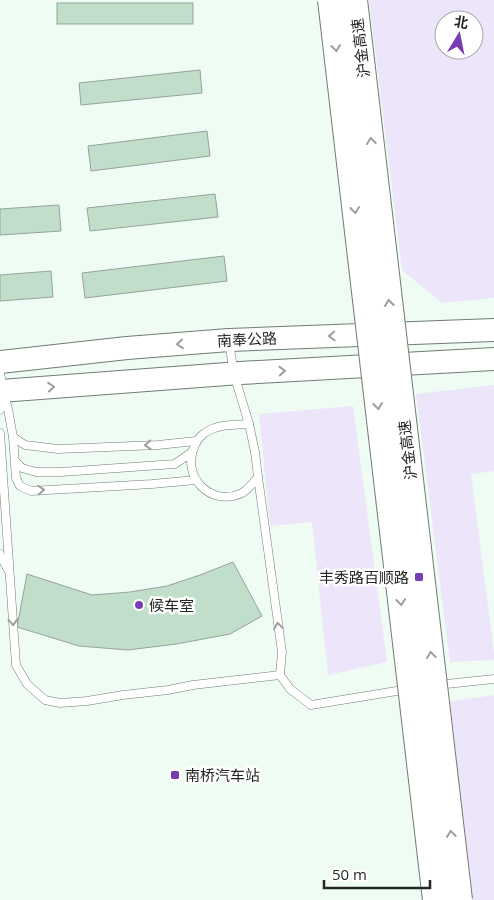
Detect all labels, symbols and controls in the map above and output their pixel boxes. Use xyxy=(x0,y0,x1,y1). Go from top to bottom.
north arrow xyxy=(434,10,484,60)
text: 北 xyxy=(453,11,470,32)
street label: 沪金高速 xyxy=(346,17,374,79)
one-way arrow xyxy=(330,45,341,53)
one-way arrow xyxy=(366,137,377,145)
one-way arrow xyxy=(349,206,360,214)
one-way arrow xyxy=(384,298,395,306)
street label: 南奉公路 xyxy=(217,327,277,351)
one-way arrow xyxy=(328,330,336,341)
one-way arrow xyxy=(176,338,184,349)
one-way arrow xyxy=(278,365,286,376)
one-way arrow xyxy=(48,382,56,393)
one-way arrow xyxy=(372,402,383,410)
street label: 沪金高速 xyxy=(393,419,421,481)
one-way arrow xyxy=(143,440,151,451)
one-way arrow xyxy=(37,485,45,496)
place label: 丰秀路百顺路 xyxy=(319,567,409,587)
marker: 丰秀路百顺路 xyxy=(413,571,425,583)
place label: 候车室 xyxy=(149,595,194,615)
one-way arrow xyxy=(395,598,406,606)
marker: 候车室 xyxy=(133,599,145,611)
one-way arrow xyxy=(8,618,19,626)
one-way arrow xyxy=(273,622,284,630)
one-way arrow xyxy=(426,651,437,659)
place label: 南桥汽车站 xyxy=(185,765,260,785)
marker: 南桥汽车站 xyxy=(169,769,181,781)
one-way arrow xyxy=(447,830,457,839)
scale bar xyxy=(324,858,430,890)
text: 50 m xyxy=(332,864,367,884)

